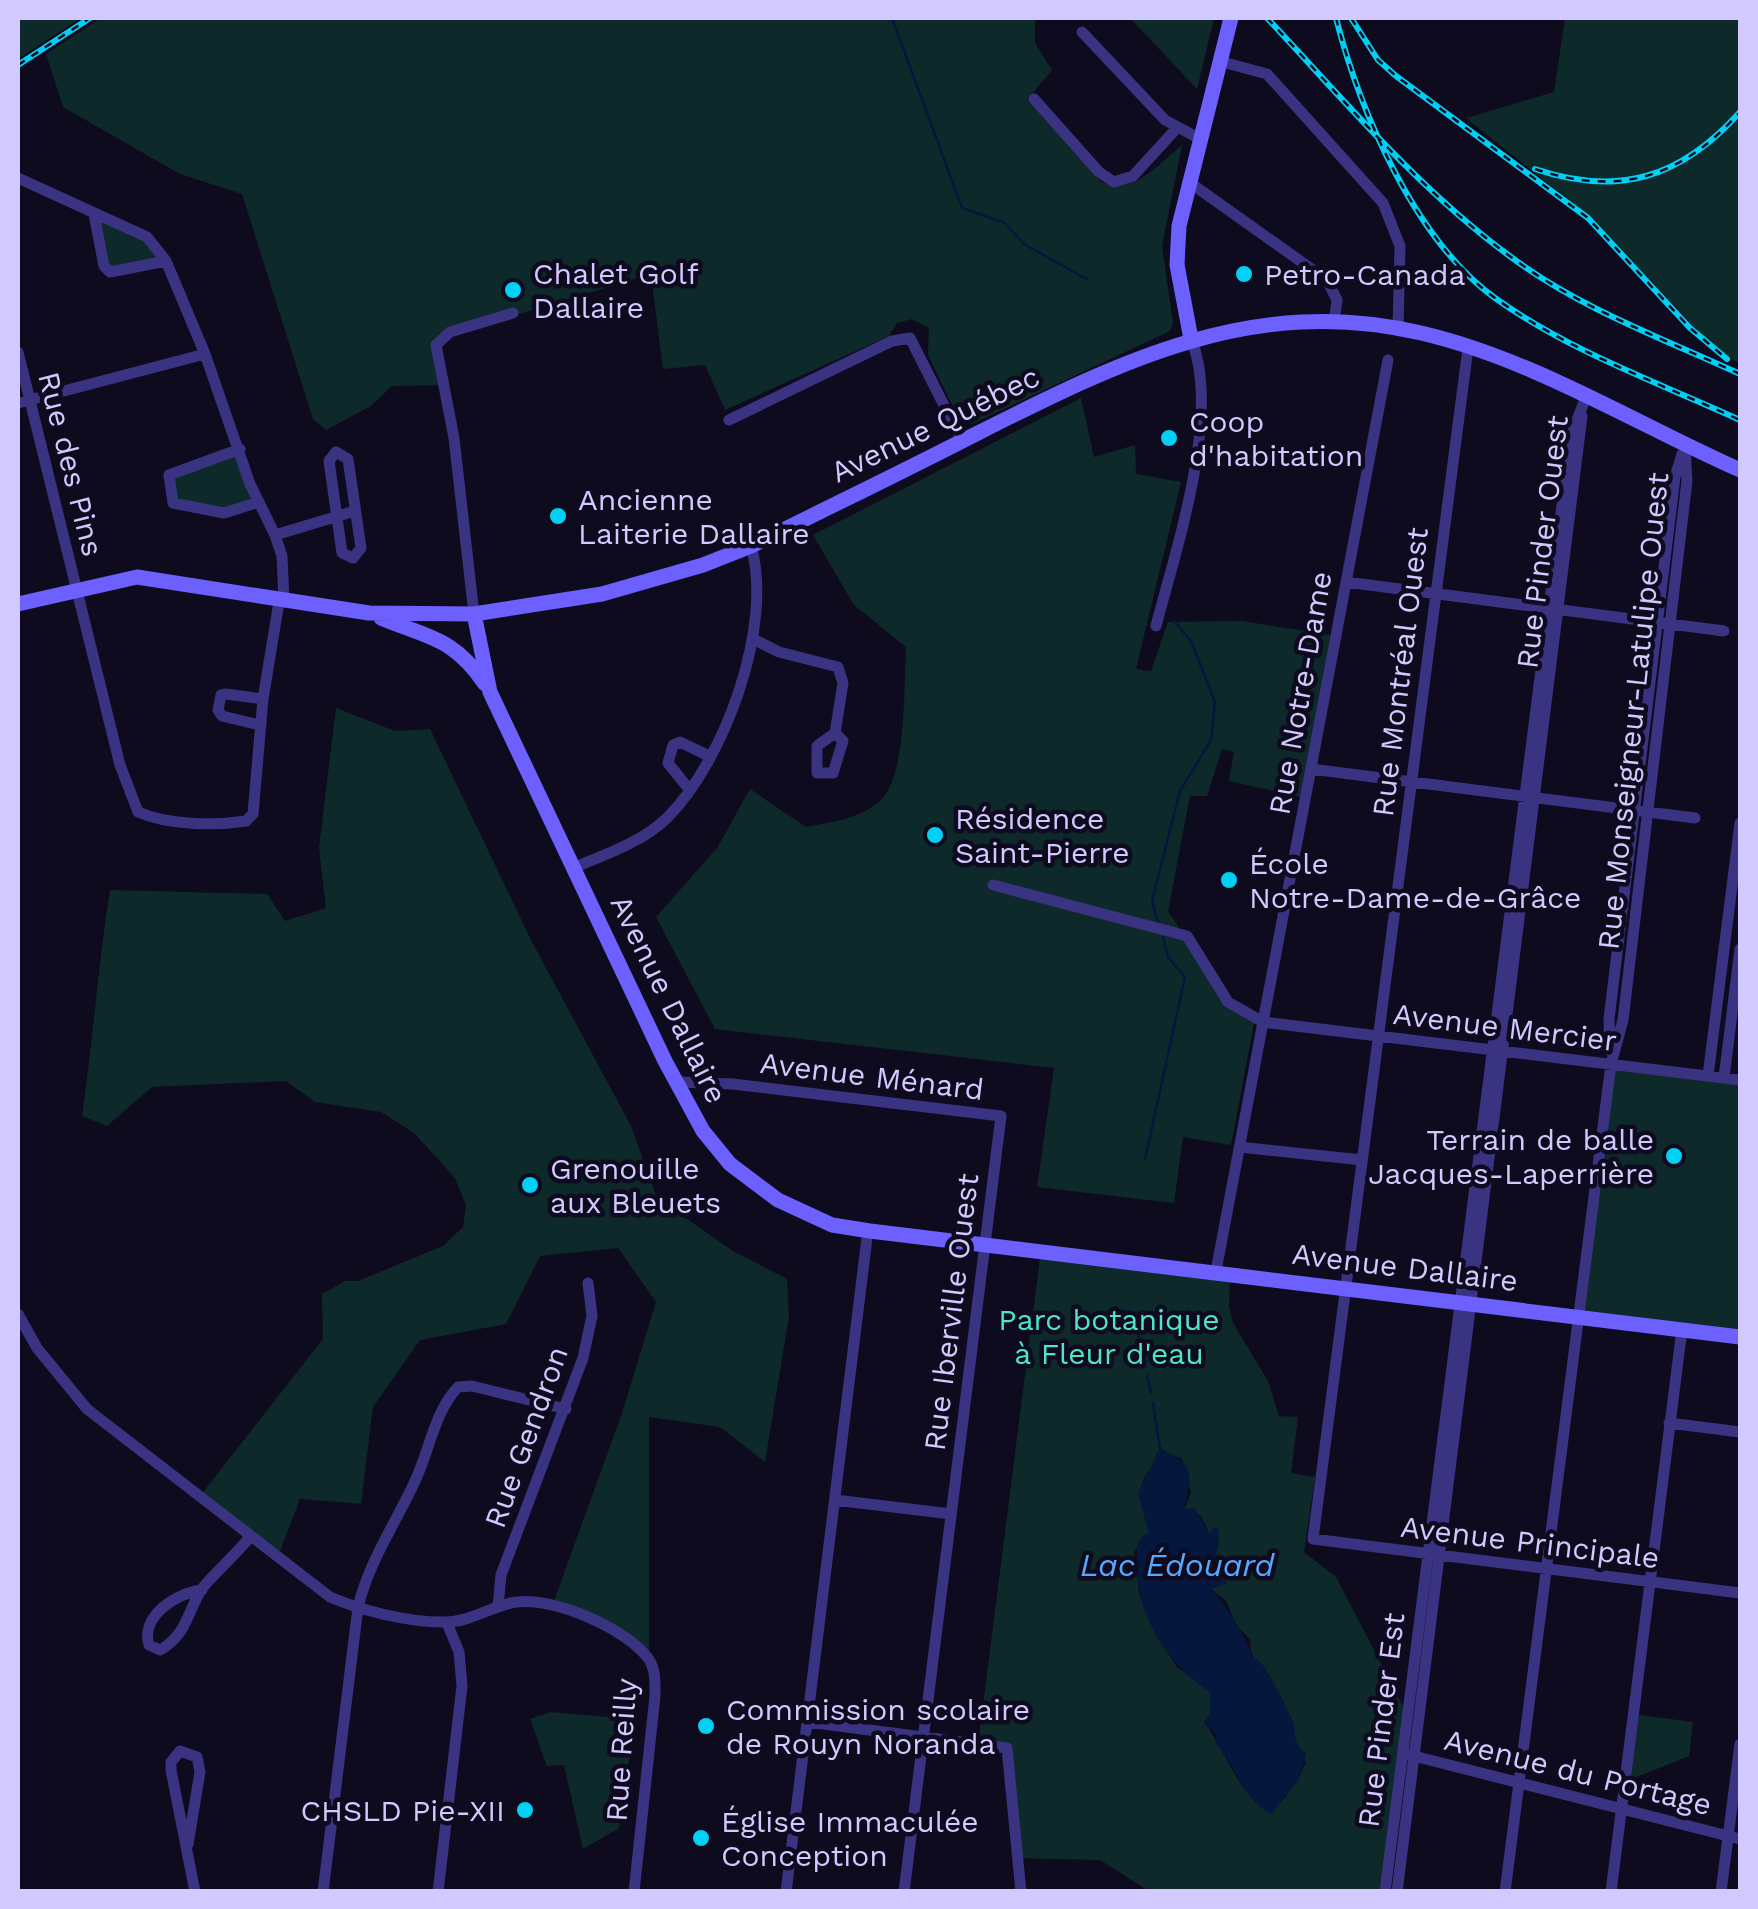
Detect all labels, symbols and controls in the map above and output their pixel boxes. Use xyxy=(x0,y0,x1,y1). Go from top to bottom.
place label: Chalet Golf Dallaire xyxy=(533,256,699,325)
place label: Petro-Canada xyxy=(1264,257,1465,292)
marker: Petro-Canada xyxy=(1233,263,1255,285)
marker: Chalet Golf Dallaire xyxy=(502,279,524,301)
street label: Avenue Québec xyxy=(825,358,1045,490)
street label: Rue des Pins xyxy=(31,368,111,560)
place label: Coop d'habitation xyxy=(1189,404,1363,473)
street label: Rue Pinder Ouest xyxy=(1509,413,1575,671)
marker: Coop d'habitation xyxy=(1158,427,1180,449)
street label: Rue Monseigneur-Latulipe Ouest xyxy=(1591,470,1676,952)
place label: Ancienne Laiterie Dallaire xyxy=(578,482,810,551)
marker: Ancienne Laiterie Dallaire xyxy=(547,505,569,527)
street label: Rue Montréal Ouest xyxy=(1365,525,1435,819)
street label: Rue Notre-Dame xyxy=(1261,569,1339,817)
place label: Résidence Saint-Pierre xyxy=(955,801,1130,870)
marker: Résidence Saint-Pierre xyxy=(924,824,946,846)
place label: École Notre-Dame-de-Grâce xyxy=(1249,846,1581,915)
marker: École Notre-Dame-de-Grâce xyxy=(1218,869,1240,891)
street label: Avenue Dallaire xyxy=(603,889,735,1109)
street label: Avenue Mercier xyxy=(1391,996,1619,1058)
street label: Avenue Ménard xyxy=(758,1045,986,1107)
place label: Terrain de balle Jacques-Laperrière xyxy=(1368,1122,1654,1191)
marker: Terrain de balle Jacques-Laperrière xyxy=(1663,1145,1685,1167)
place label: Grenouille aux Bleuets xyxy=(550,1151,721,1220)
street label: Rue Iberville Ouest xyxy=(917,1171,985,1453)
marker: Grenouille aux Bleuets xyxy=(519,1174,541,1196)
street label: Avenue Dallaire xyxy=(1290,1236,1520,1298)
park label: Parc botanique à Fleur d'eau xyxy=(998,1302,1220,1371)
street label: Rue Gendron xyxy=(477,1342,575,1532)
street label: Avenue Principale xyxy=(1399,1509,1661,1575)
water label: Lac Édouard xyxy=(1080,1546,1275,1584)
street label: Rue Pinder Est xyxy=(1350,1610,1412,1829)
street label: Rue Reilly xyxy=(599,1677,643,1823)
place label: Commission scolaire de Rouyn Noranda xyxy=(726,1692,1030,1761)
marker: Commission scolaire de Rouyn Noranda xyxy=(695,1715,717,1737)
street label: Avenue du Portage xyxy=(1441,1722,1715,1822)
place label: CHSLD Pie-XII xyxy=(300,1793,505,1828)
marker: CHSLD Pie-XII xyxy=(514,1799,536,1821)
place label: Église Immaculée Conception xyxy=(721,1804,979,1873)
marker: Église Immaculée Conception xyxy=(690,1827,712,1849)

